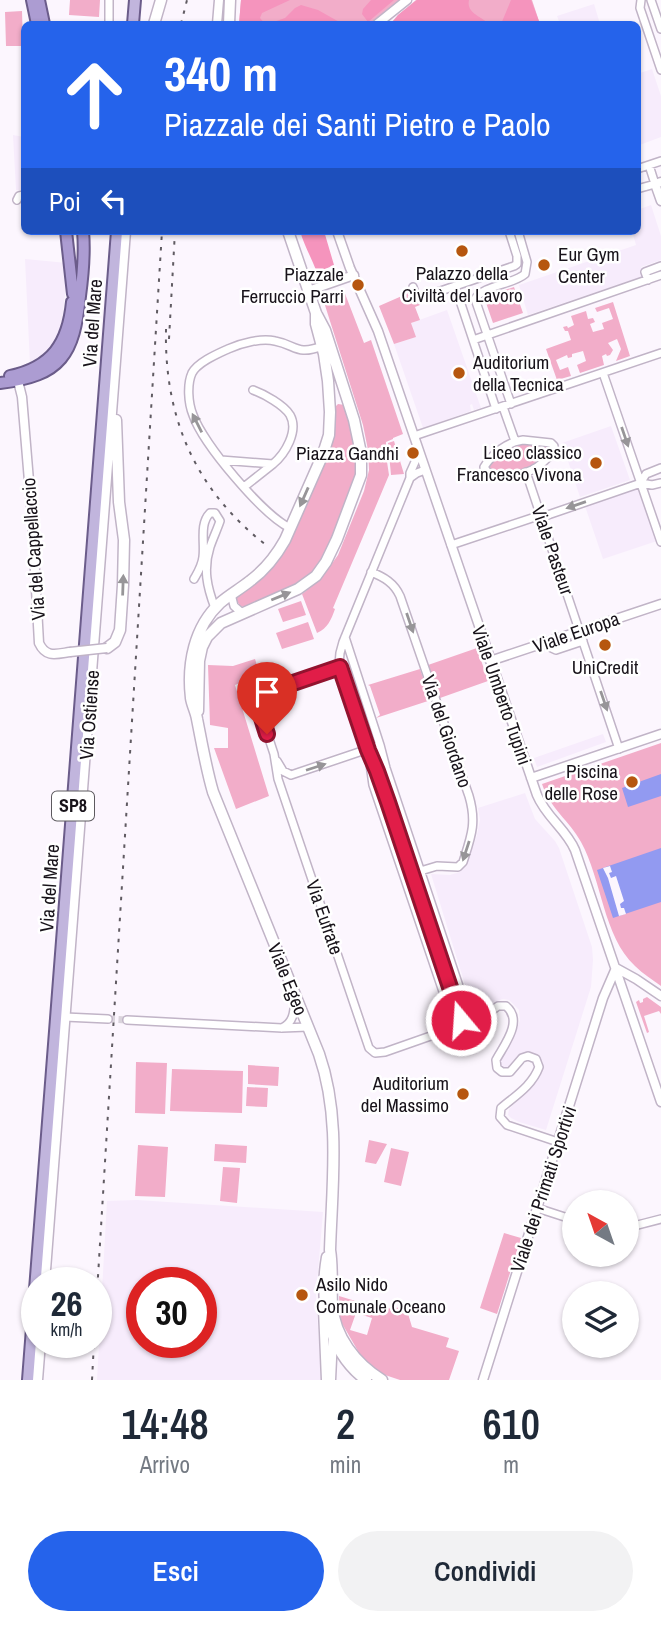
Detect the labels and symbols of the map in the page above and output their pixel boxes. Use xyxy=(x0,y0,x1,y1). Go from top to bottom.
place label: Eur Gym Center xyxy=(558,241,619,289)
marker: Palazzo della Civiltà del Lavoro xyxy=(454,243,470,259)
marker: Eur Gym Center xyxy=(536,257,552,273)
place label: Palazzo della Civiltà del Lavoro xyxy=(401,260,523,308)
place label: Piazzale Ferruccio Parri xyxy=(241,261,344,309)
marker: Piazzale Ferruccio Parri xyxy=(350,277,366,293)
street label: Via del Mare xyxy=(76,278,108,368)
place label: Auditorium della Tecnica xyxy=(472,349,564,397)
marker: Auditorium della Tecnica xyxy=(451,365,467,381)
one-way arrow xyxy=(192,413,203,433)
one-way arrow xyxy=(620,427,631,448)
place label: Liceo classico Francesco Vivona xyxy=(457,439,582,487)
place label: Piazza Gandhi xyxy=(296,440,399,466)
marker: Piazza Gandhi xyxy=(405,445,421,461)
marker: Liceo classico Francesco Vivona xyxy=(588,455,604,471)
street label: Via del Cappellaccio xyxy=(15,477,51,621)
one-way arrow xyxy=(298,487,309,508)
one-way arrow xyxy=(566,500,587,511)
street label: Viale Pasteur xyxy=(526,502,581,599)
one-way arrow xyxy=(117,574,128,596)
one-way arrow xyxy=(271,591,292,602)
street label: Viale Europa xyxy=(529,605,623,659)
one-way arrow xyxy=(405,613,416,634)
street label: Viale Umberto Tupini xyxy=(466,622,538,768)
marker: UniCredit xyxy=(597,637,613,653)
place label: UniCredit xyxy=(572,654,639,680)
pin xyxy=(237,662,297,734)
street label: Via Ostiense xyxy=(73,669,105,761)
street label: Via del Giordano xyxy=(416,671,478,791)
one-way arrow xyxy=(599,691,610,712)
place label: Piscina delle Rose xyxy=(544,758,618,806)
one-way arrow xyxy=(305,761,326,772)
marker: Piscina delle Rose xyxy=(624,774,640,790)
road number: SP8 xyxy=(52,792,94,820)
one-way arrow xyxy=(461,841,471,862)
street label: Via del Mare xyxy=(33,843,65,933)
street label: Via Eufrate xyxy=(300,876,350,958)
street label: Viale Egeo xyxy=(262,939,314,1019)
position arrow xyxy=(424,983,498,1057)
place label: Auditorium del Massimo xyxy=(361,1070,449,1118)
marker: Auditorium del Massimo xyxy=(455,1086,471,1102)
street label: Viale dei Primati Sportivi xyxy=(504,1102,582,1276)
north arrow xyxy=(562,1190,639,1267)
speed limit sign: 30 xyxy=(126,1267,217,1358)
place label: Asilo Nido Comunale Oceano xyxy=(315,1271,446,1319)
marker: Asilo Nido Comunale Oceano xyxy=(294,1287,310,1303)

